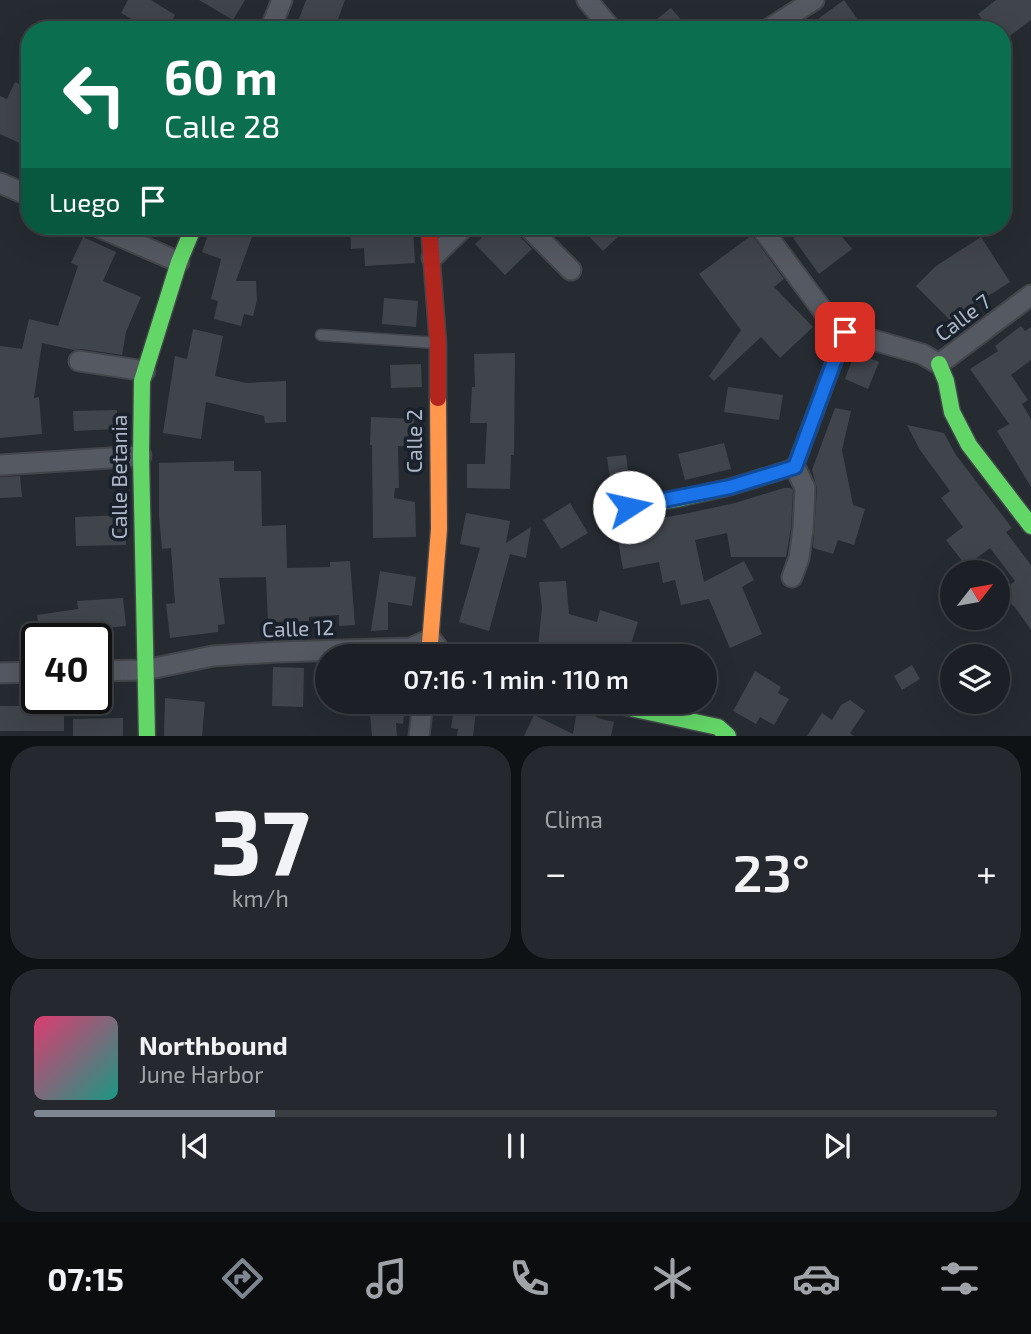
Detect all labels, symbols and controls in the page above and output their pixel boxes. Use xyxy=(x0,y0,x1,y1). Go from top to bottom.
text: 60 m xyxy=(164,46,278,105)
icon: left xyxy=(49,49,140,140)
text: Calle 28 xyxy=(164,106,281,144)
icon: arrive xyxy=(134,182,172,220)
text: Luego xyxy=(49,186,120,217)
street label: Calle 7 xyxy=(930,288,995,346)
pin xyxy=(815,302,875,362)
icon: arrive xyxy=(826,313,864,351)
street label: Calle 2 xyxy=(401,409,426,473)
street label: Calle Betania xyxy=(106,415,131,539)
position arrow xyxy=(592,470,666,544)
north arrow xyxy=(940,560,1010,630)
map controls xyxy=(940,560,1010,714)
street label: Calle 12 xyxy=(261,614,334,641)
speed limit sign: 40 xyxy=(21,623,112,714)
button: layers xyxy=(940,644,1010,714)
text: 07:16 · 1 min · 110 m xyxy=(403,663,629,694)
text: 37 xyxy=(210,784,310,893)
text: Clima xyxy=(545,805,603,833)
text: 23° xyxy=(733,840,810,902)
text: − xyxy=(545,849,567,895)
text: + xyxy=(976,849,997,895)
text: km/h xyxy=(232,884,289,912)
text: Northbound xyxy=(139,1029,288,1060)
text: June Harbor xyxy=(139,1060,263,1088)
icon: previous xyxy=(176,1127,214,1165)
icon: pause xyxy=(497,1127,535,1165)
icon: next xyxy=(818,1127,856,1165)
icon: directions xyxy=(218,1254,267,1303)
icon: music xyxy=(362,1254,411,1303)
icon: phone xyxy=(505,1254,554,1303)
icon: climate xyxy=(648,1254,697,1303)
icon: car xyxy=(792,1254,841,1303)
icon: filters xyxy=(935,1254,984,1303)
text: 07:15 xyxy=(47,1259,124,1297)

